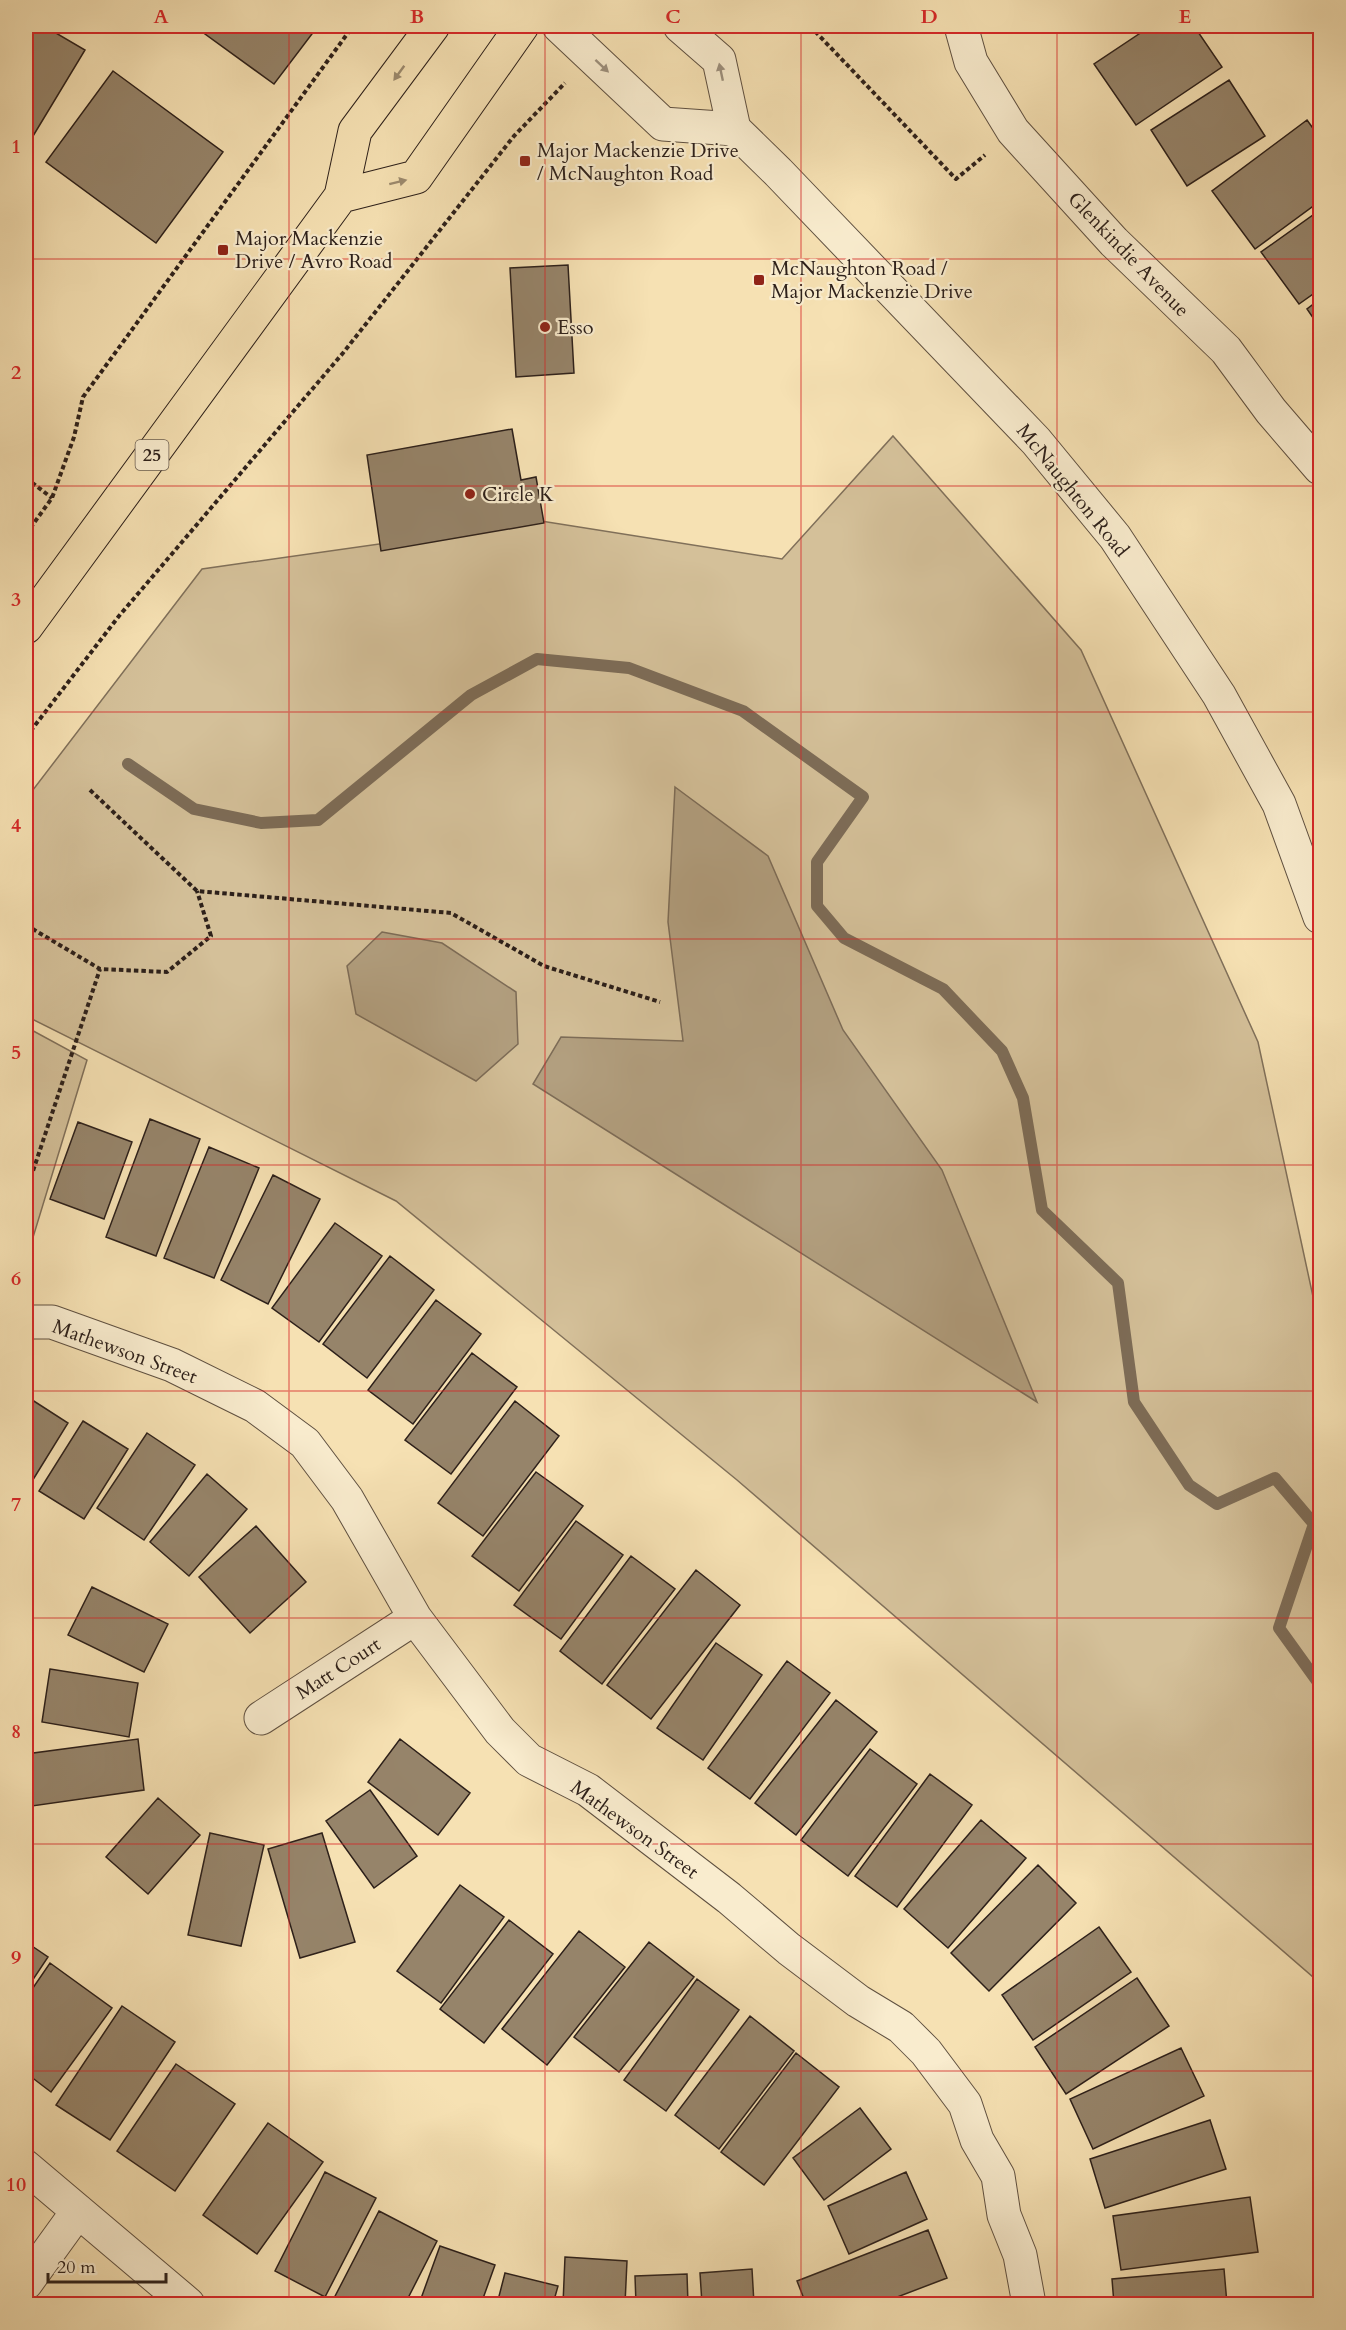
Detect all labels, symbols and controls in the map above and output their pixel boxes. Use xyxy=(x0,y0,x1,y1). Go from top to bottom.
text: A xyxy=(153,3,169,30)
text: B xyxy=(410,3,424,30)
text: C xyxy=(665,3,681,30)
text: D xyxy=(920,3,938,30)
text: E xyxy=(1179,3,1191,30)
one-way arrow xyxy=(594,58,608,72)
one-way arrow xyxy=(716,63,726,81)
one-way arrow xyxy=(393,65,405,80)
text: 1 xyxy=(11,133,21,160)
place label: Major Mackenzie Drive / McNaughton Road xyxy=(537,137,739,187)
marker: Major Mackenzie Drive / McNaughton Road xyxy=(518,154,532,168)
one-way arrow xyxy=(389,176,407,186)
street label: Glenkindie Avenue xyxy=(1062,186,1196,323)
place label: Major Mackenzie Drive / Avro Road xyxy=(235,225,393,275)
marker: Major Mackenzie Drive / Avro Road xyxy=(216,243,230,257)
place label: McNaughton Road / Major Mackenzie Drive xyxy=(771,255,973,305)
marker: McNaughton Road / Major Mackenzie Drive xyxy=(752,273,766,287)
place label: Esso xyxy=(557,314,594,341)
marker: Esso xyxy=(538,320,552,334)
text: 2 xyxy=(11,359,21,386)
street label: McNaughton Road xyxy=(1010,418,1135,563)
road number: 25 xyxy=(136,440,168,470)
place label: Circle K xyxy=(482,481,554,508)
marker: Circle K xyxy=(463,487,477,501)
text: 3 xyxy=(11,586,21,613)
text: 4 xyxy=(11,812,21,839)
text: 5 xyxy=(11,1039,21,1066)
text: 6 xyxy=(11,1265,21,1292)
street label: Mathewson Street xyxy=(49,1313,202,1390)
text: 7 xyxy=(11,1491,21,1518)
street label: Matt Court xyxy=(291,1631,387,1706)
text: 8 xyxy=(11,1718,21,1745)
street label: Mathewson Street xyxy=(565,1774,705,1885)
text: 9 xyxy=(11,1944,21,1971)
text: 10 xyxy=(6,2171,26,2198)
scale bar xyxy=(48,2246,166,2284)
text: 20 m xyxy=(57,2255,96,2280)

